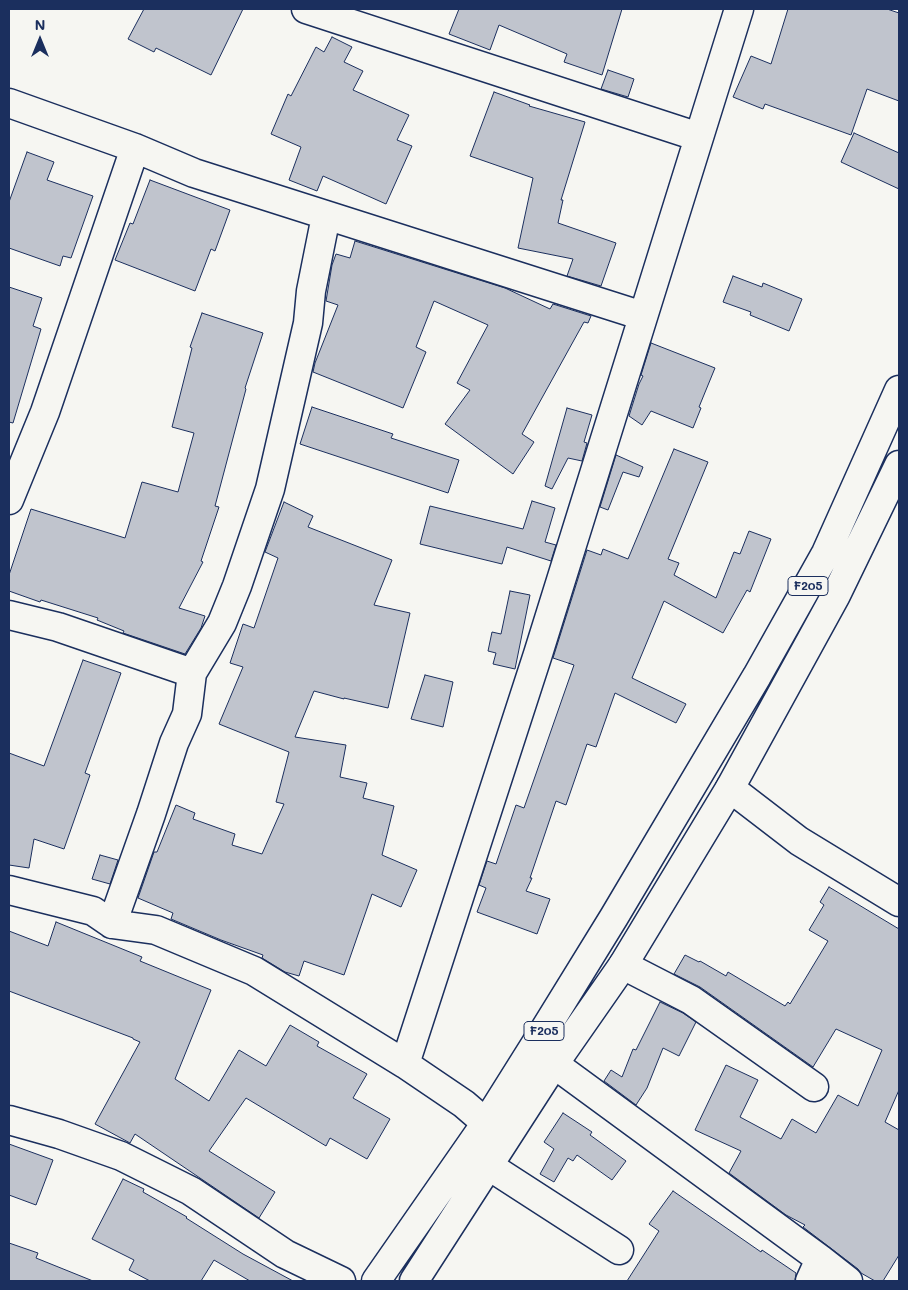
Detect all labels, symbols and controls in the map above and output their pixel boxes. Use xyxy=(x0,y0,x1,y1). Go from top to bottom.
north arrow xyxy=(15,15,65,65)
text: N xyxy=(35,15,45,34)
road number: F205 xyxy=(788,576,828,596)
road number: F205 xyxy=(524,1021,564,1040)

